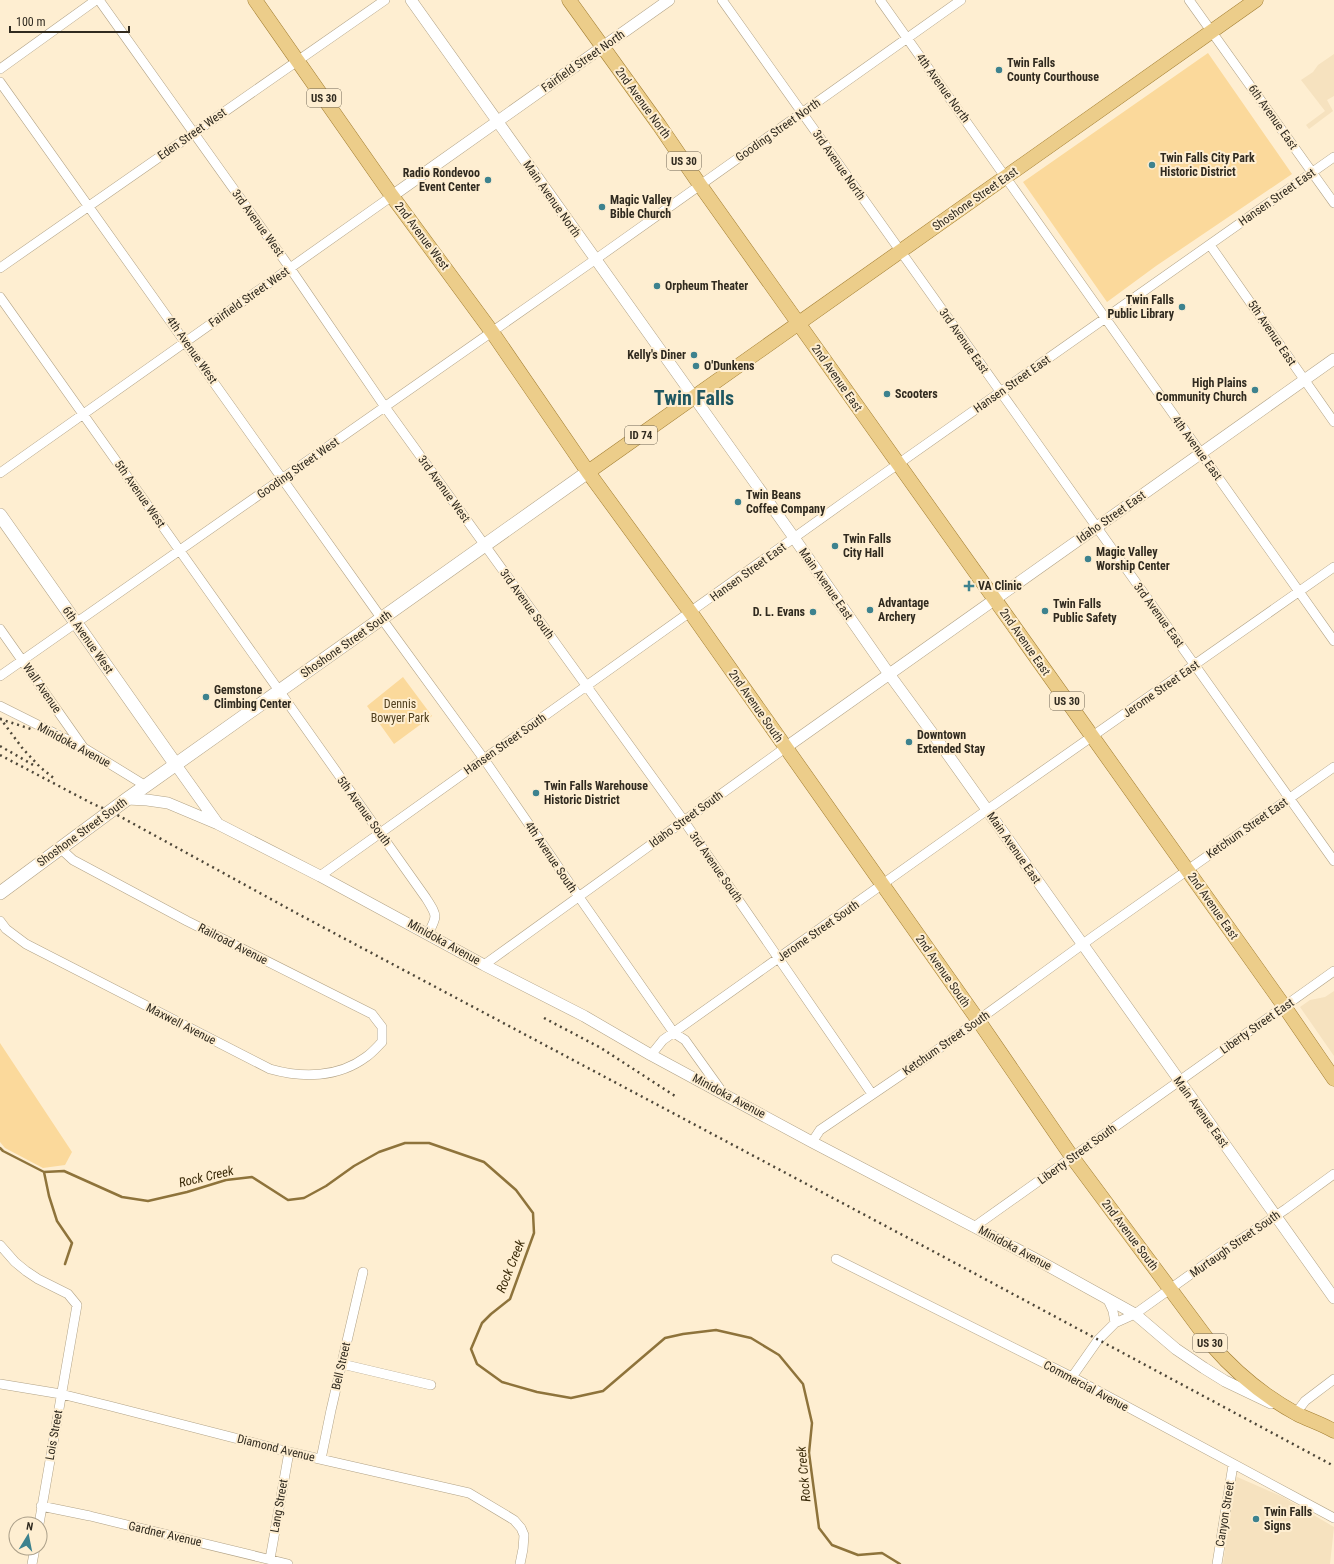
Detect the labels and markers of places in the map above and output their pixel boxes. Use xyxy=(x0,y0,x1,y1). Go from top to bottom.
place label: Twin Falls County Courthouse xyxy=(1007,56,1099,84)
marker: Twin Falls County Courthouse xyxy=(994,65,1004,75)
place label: Twin Falls City Park Historic District xyxy=(1160,151,1255,179)
marker: Twin Falls City Park Historic District xyxy=(1147,160,1157,170)
place label: Radio Rondevoo Event Center xyxy=(403,166,480,194)
marker: Radio Rondevoo Event Center xyxy=(483,175,493,185)
place label: Magic Valley Bible Church xyxy=(610,193,672,221)
marker: Magic Valley Bible Church xyxy=(597,202,607,212)
place label: Orpheum Theater xyxy=(665,279,748,293)
marker: Orpheum Theater xyxy=(652,281,662,291)
place label: Twin Falls Public Library xyxy=(1107,293,1175,321)
marker: Twin Falls Public Library xyxy=(1177,302,1187,312)
place label: Kelly's Diner xyxy=(627,348,686,362)
marker: Kelly's Diner xyxy=(689,350,699,360)
place label: O'Dunkens xyxy=(704,359,755,373)
marker: O'Dunkens xyxy=(691,361,701,371)
place label: High Plains Community Church xyxy=(1156,376,1248,404)
marker: High Plains Community Church xyxy=(1250,385,1260,395)
place label: Scooters xyxy=(895,387,938,401)
marker: Scooters xyxy=(882,389,892,399)
place label: Twin Beans Coffee Company xyxy=(746,488,826,516)
marker: Twin Beans Coffee Company xyxy=(733,497,743,507)
place label: Twin Falls City Hall xyxy=(843,532,892,560)
marker: Twin Falls City Hall xyxy=(830,541,840,551)
place label: Magic Valley Worship Center xyxy=(1096,545,1170,573)
marker: Magic Valley Worship Center xyxy=(1083,554,1093,564)
place label: VA Clinic xyxy=(978,579,1022,593)
marker: VA Clinic xyxy=(963,580,975,592)
place label: Advantage Archery xyxy=(878,596,929,624)
place label: Twin Falls Public Safety xyxy=(1053,597,1117,625)
place label: D. L. Evans xyxy=(753,605,806,619)
marker: Advantage Archery xyxy=(865,605,875,615)
marker: Twin Falls Public Safety xyxy=(1040,606,1050,616)
marker: D. L. Evans xyxy=(808,607,818,617)
place label: Gemstone Climbing Center xyxy=(214,683,291,711)
marker: Gemstone Climbing Center xyxy=(201,692,211,702)
place label: Downtown Extended Stay xyxy=(917,728,986,756)
marker: Downtown Extended Stay xyxy=(904,737,914,747)
place label: Twin Falls Warehouse Historic District xyxy=(544,779,648,807)
marker: Twin Falls Warehouse Historic District xyxy=(531,788,541,798)
place label: Twin Falls Signs xyxy=(1264,1505,1313,1533)
marker: Twin Falls Signs xyxy=(1251,1514,1261,1524)

